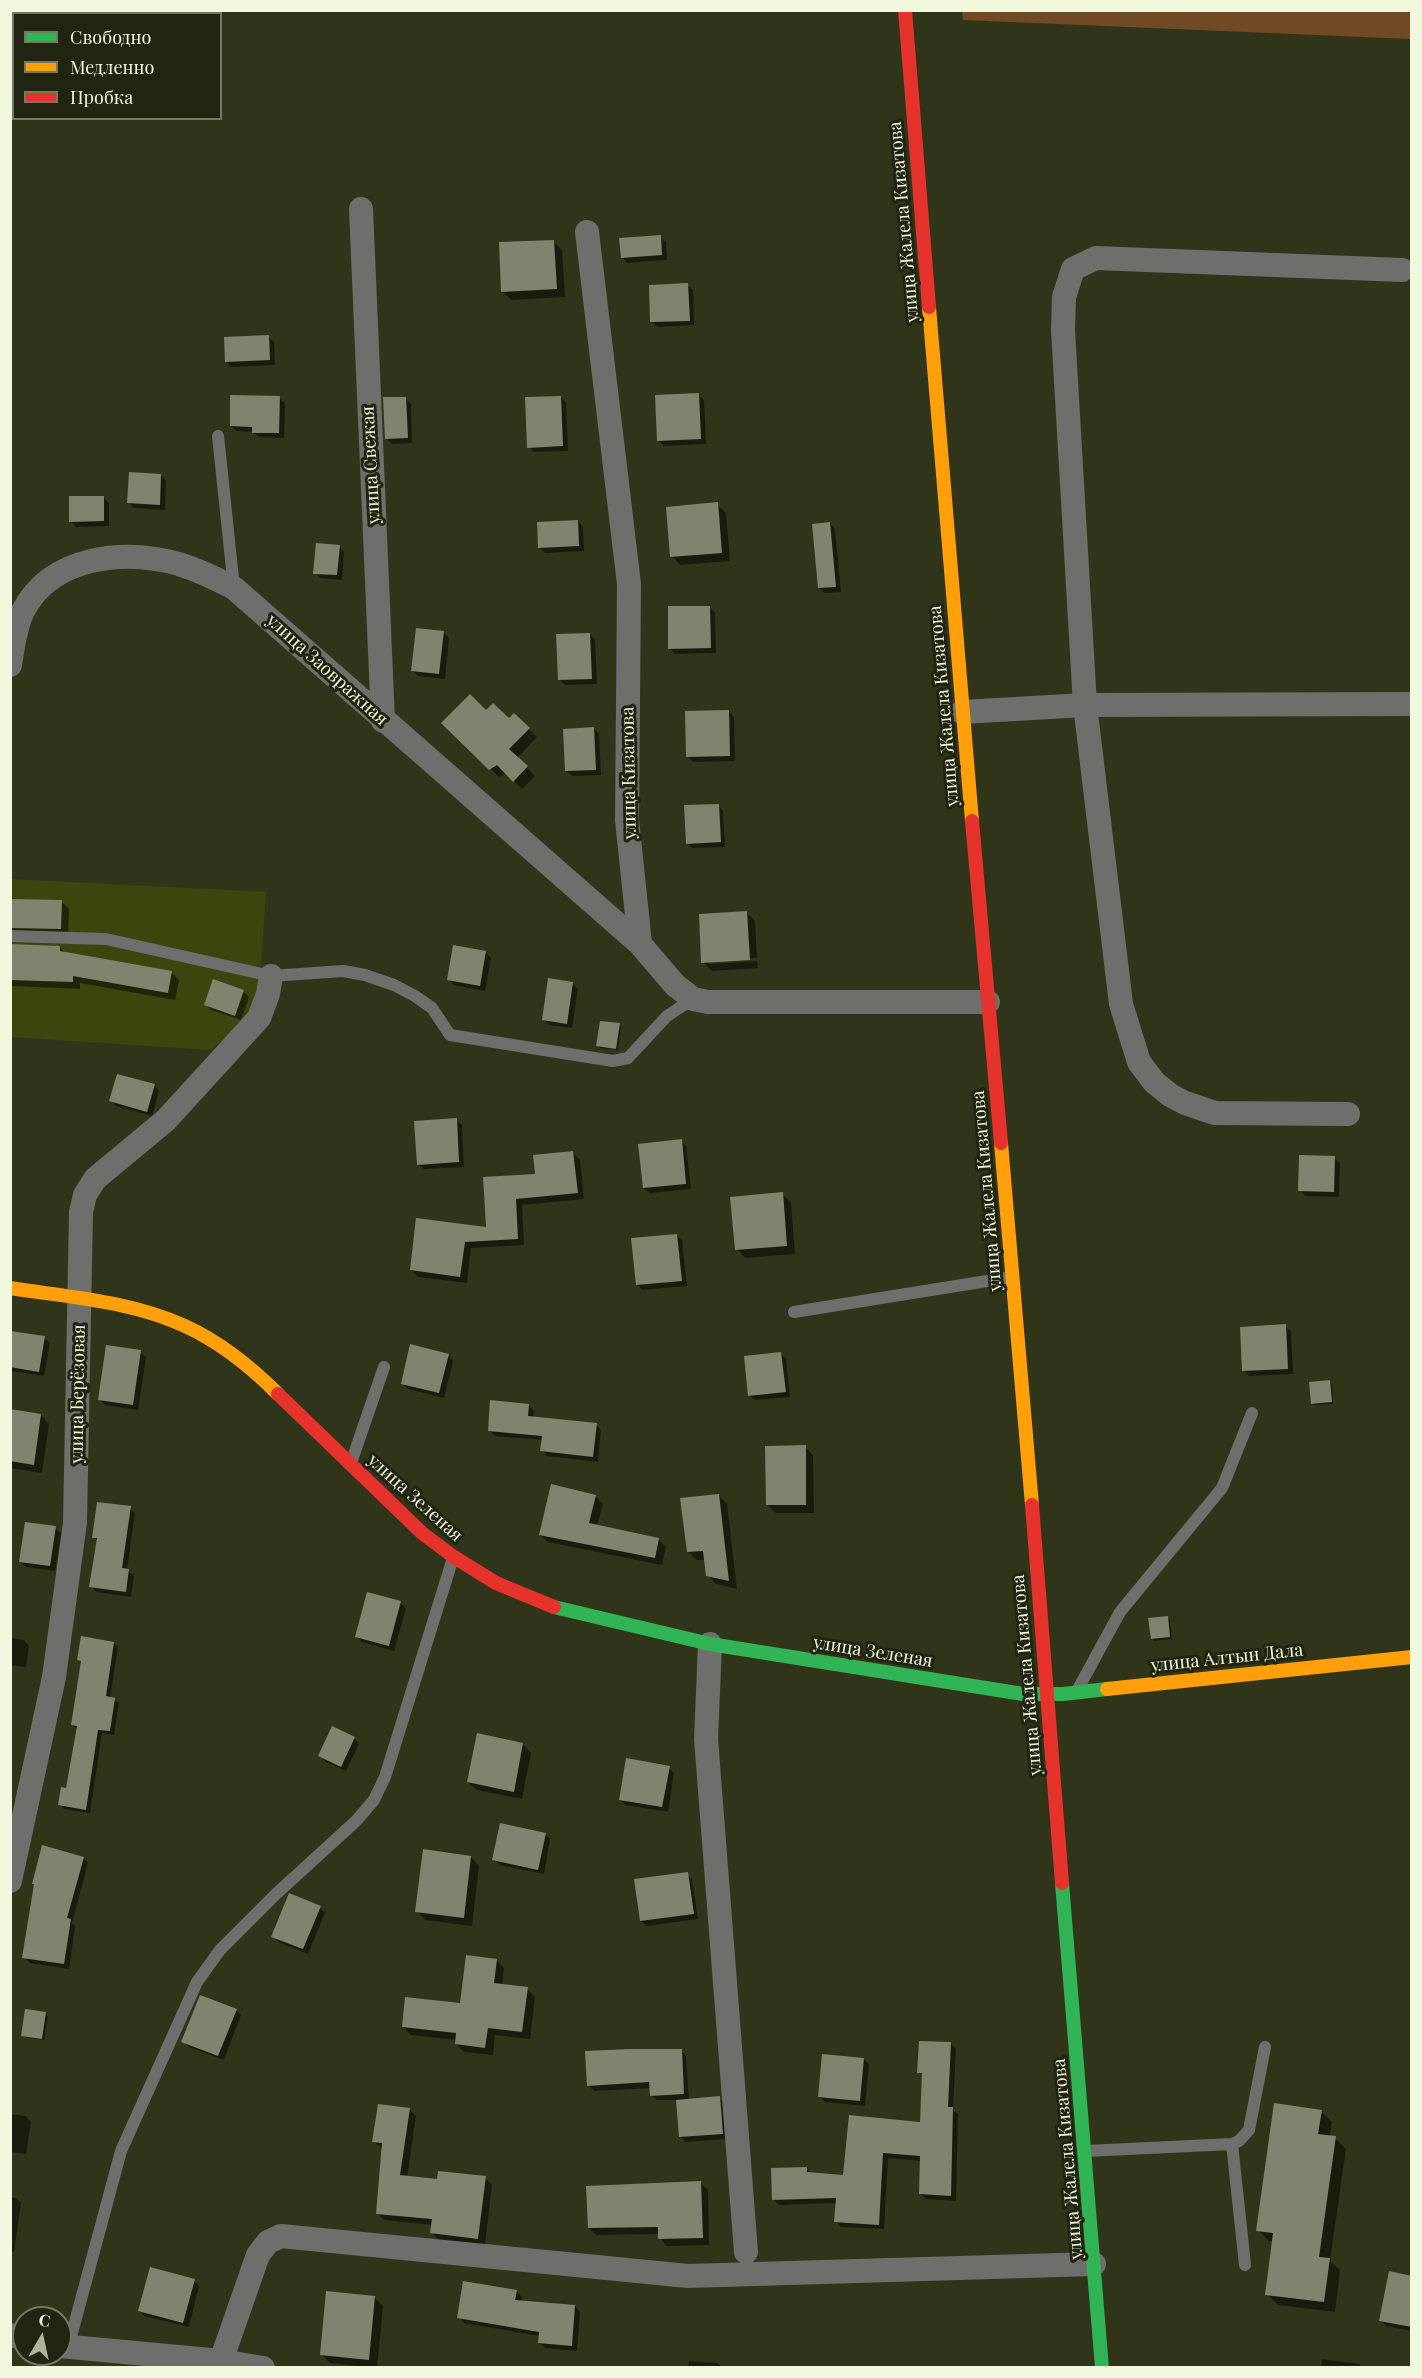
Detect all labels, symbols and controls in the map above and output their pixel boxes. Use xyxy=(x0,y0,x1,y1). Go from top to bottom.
legend xyxy=(12,12,222,120)
text: Свободно xyxy=(70,25,151,49)
text: Медленно xyxy=(70,55,154,79)
text: Пробка xyxy=(70,85,133,109)
street label: улица Жалела Кизатова xyxy=(884,121,924,323)
street label: улица Свежая xyxy=(357,405,385,525)
street label: улица Жалела Кизатова xyxy=(924,605,964,807)
street label: улица Заовражная xyxy=(262,610,392,730)
street label: улица Кизатова xyxy=(617,707,641,839)
street label: улица Жалела Кизатова xyxy=(967,1090,1007,1292)
street label: улица Берёзовая xyxy=(66,1324,90,1464)
street label: улица Зеленая xyxy=(363,1450,467,1546)
street label: улица Жалела Кизатова xyxy=(1007,1574,1047,1776)
street label: улица Зеленая xyxy=(812,1632,934,1672)
street label: улица Алтын Дала xyxy=(1150,1639,1304,1677)
street label: улица Жалела Кизатова xyxy=(1048,2058,1088,2260)
north arrow xyxy=(12,2306,72,2366)
text: С xyxy=(37,2308,52,2331)

